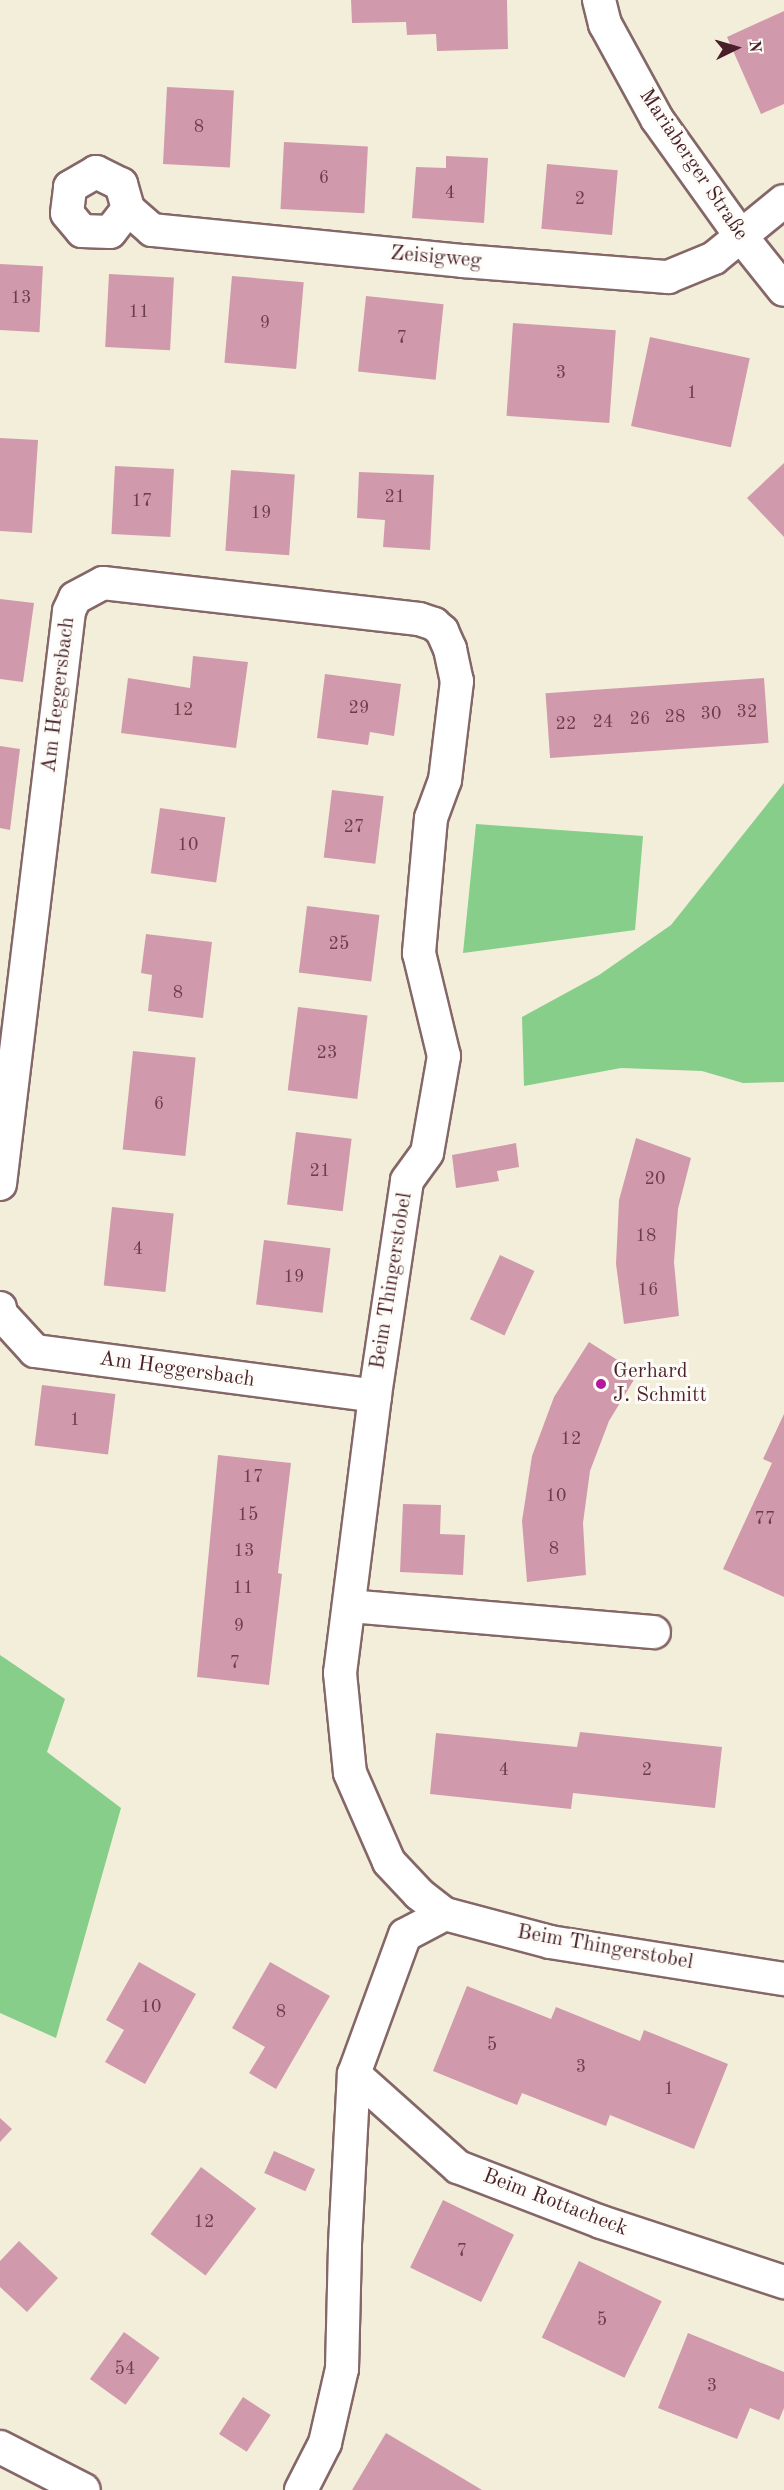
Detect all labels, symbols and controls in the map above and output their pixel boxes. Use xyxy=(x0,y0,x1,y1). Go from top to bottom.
north arrow xyxy=(706,18,766,78)
text: N xyxy=(745,40,762,53)
street label: Mariaberger Straße xyxy=(633,85,753,245)
house number: 8 xyxy=(194,116,204,138)
house number: 6 xyxy=(319,167,329,189)
house number: 4 xyxy=(445,182,455,204)
house number: 2 xyxy=(575,188,585,210)
street label: Zeisigweg xyxy=(389,241,483,275)
house number: 13 xyxy=(11,287,31,309)
house number: 11 xyxy=(129,301,149,323)
house number: 9 xyxy=(260,312,270,334)
house number: 7 xyxy=(397,327,407,349)
house number: 3 xyxy=(556,362,566,384)
house number: 1 xyxy=(687,382,697,404)
house number: 21 xyxy=(385,486,405,508)
house number: 17 xyxy=(132,490,152,512)
house number: 19 xyxy=(251,502,271,524)
street label: Am Heggersbach xyxy=(37,616,81,774)
house number: 29 xyxy=(349,697,369,719)
house number: 12 xyxy=(173,699,193,721)
house number: 32 xyxy=(737,701,757,723)
house number: 30 xyxy=(701,703,721,725)
house number: 28 xyxy=(665,706,685,728)
house number: 26 xyxy=(630,708,650,730)
house number: 24 xyxy=(593,711,613,733)
house number: 22 xyxy=(556,713,576,735)
house number: 27 xyxy=(344,816,364,838)
house number: 10 xyxy=(178,834,198,856)
house number: 25 xyxy=(329,933,349,955)
house number: 8 xyxy=(173,982,183,1004)
house number: 23 xyxy=(317,1042,337,1064)
house number: 6 xyxy=(154,1093,164,1115)
house number: 21 xyxy=(310,1160,330,1182)
house number: 20 xyxy=(645,1168,665,1190)
street label: Beim Thingerstobel xyxy=(366,1191,418,1371)
house number: 18 xyxy=(636,1225,656,1247)
house number: 4 xyxy=(133,1238,143,1260)
house number: 19 xyxy=(284,1266,304,1288)
house number: 16 xyxy=(638,1279,658,1301)
street label: Am Heggersbach xyxy=(98,1347,256,1393)
place label: Gerhard J. Schmitt xyxy=(613,1359,707,1409)
marker: Gerhard J. Schmitt xyxy=(594,1377,608,1391)
house number: 1 xyxy=(70,1409,80,1431)
house number: 12 xyxy=(561,1428,581,1450)
house number: 17 xyxy=(243,1466,263,1488)
house number: 10 xyxy=(546,1485,566,1507)
house number: 15 xyxy=(238,1504,258,1526)
house number: 77 xyxy=(755,1508,775,1530)
house number: 8 xyxy=(549,1538,559,1560)
house number: 13 xyxy=(234,1540,254,1562)
house number: 11 xyxy=(233,1577,253,1599)
house number: 9 xyxy=(234,1615,244,1637)
house number: 7 xyxy=(230,1652,240,1674)
house number: 4 xyxy=(499,1759,509,1781)
house number: 2 xyxy=(642,1759,652,1781)
street label: Beim Thingerstobel xyxy=(515,1920,695,1976)
house number: 10 xyxy=(141,1996,161,2018)
house number: 8 xyxy=(276,2001,286,2023)
house number: 5 xyxy=(487,2034,497,2056)
house number: 3 xyxy=(576,2056,586,2078)
house number: 1 xyxy=(664,2078,674,2100)
street label: Beim Rottacheck xyxy=(479,2164,631,2242)
house number: 12 xyxy=(194,2211,214,2233)
house number: 7 xyxy=(457,2240,467,2262)
house number: 5 xyxy=(597,2309,607,2331)
house number: 54 xyxy=(115,2358,135,2380)
house number: 3 xyxy=(707,2375,717,2397)

